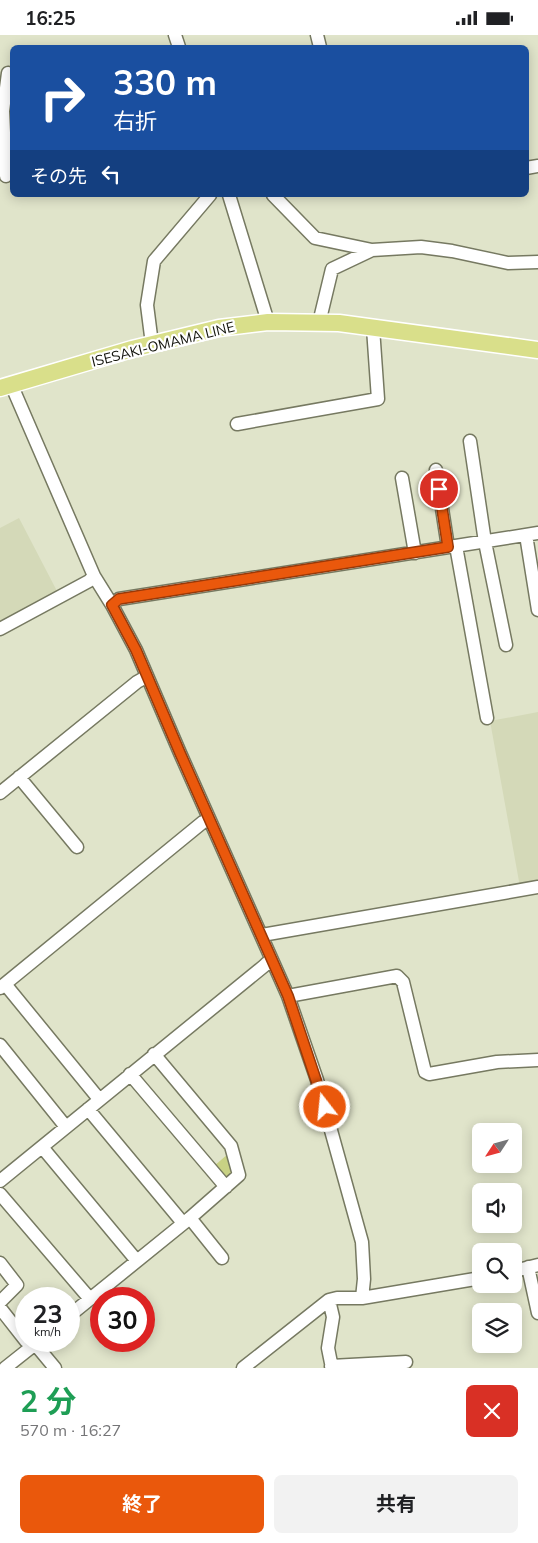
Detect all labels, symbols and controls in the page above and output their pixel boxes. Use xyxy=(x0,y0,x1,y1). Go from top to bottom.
text: 16:25 xyxy=(25,6,75,30)
text: 330 m xyxy=(113,60,217,104)
icon: right xyxy=(30,65,95,130)
text: 右折 xyxy=(113,107,157,135)
icon: left xyxy=(97,160,125,188)
text: その先 xyxy=(30,164,87,188)
street label: ISESAKI-OMAMA LINE xyxy=(90,317,236,371)
pin xyxy=(418,468,460,510)
icon: arrive xyxy=(425,475,453,503)
position arrow xyxy=(298,1080,350,1132)
north arrow xyxy=(472,1123,522,1173)
map controls xyxy=(472,1123,522,1353)
button: sound xyxy=(472,1183,522,1233)
button: search xyxy=(472,1243,522,1293)
speed limit sign: 30 xyxy=(90,1287,155,1352)
text: 23 xyxy=(32,1298,63,1329)
button: layers xyxy=(472,1303,522,1353)
text: km/h xyxy=(34,1324,61,1339)
text: 2 分 xyxy=(20,1382,76,1420)
button: close xyxy=(466,1385,518,1437)
text: 570 m · 16:27 xyxy=(20,1420,121,1440)
button: 終了 xyxy=(20,1475,264,1533)
button: 共有 xyxy=(274,1475,518,1533)

